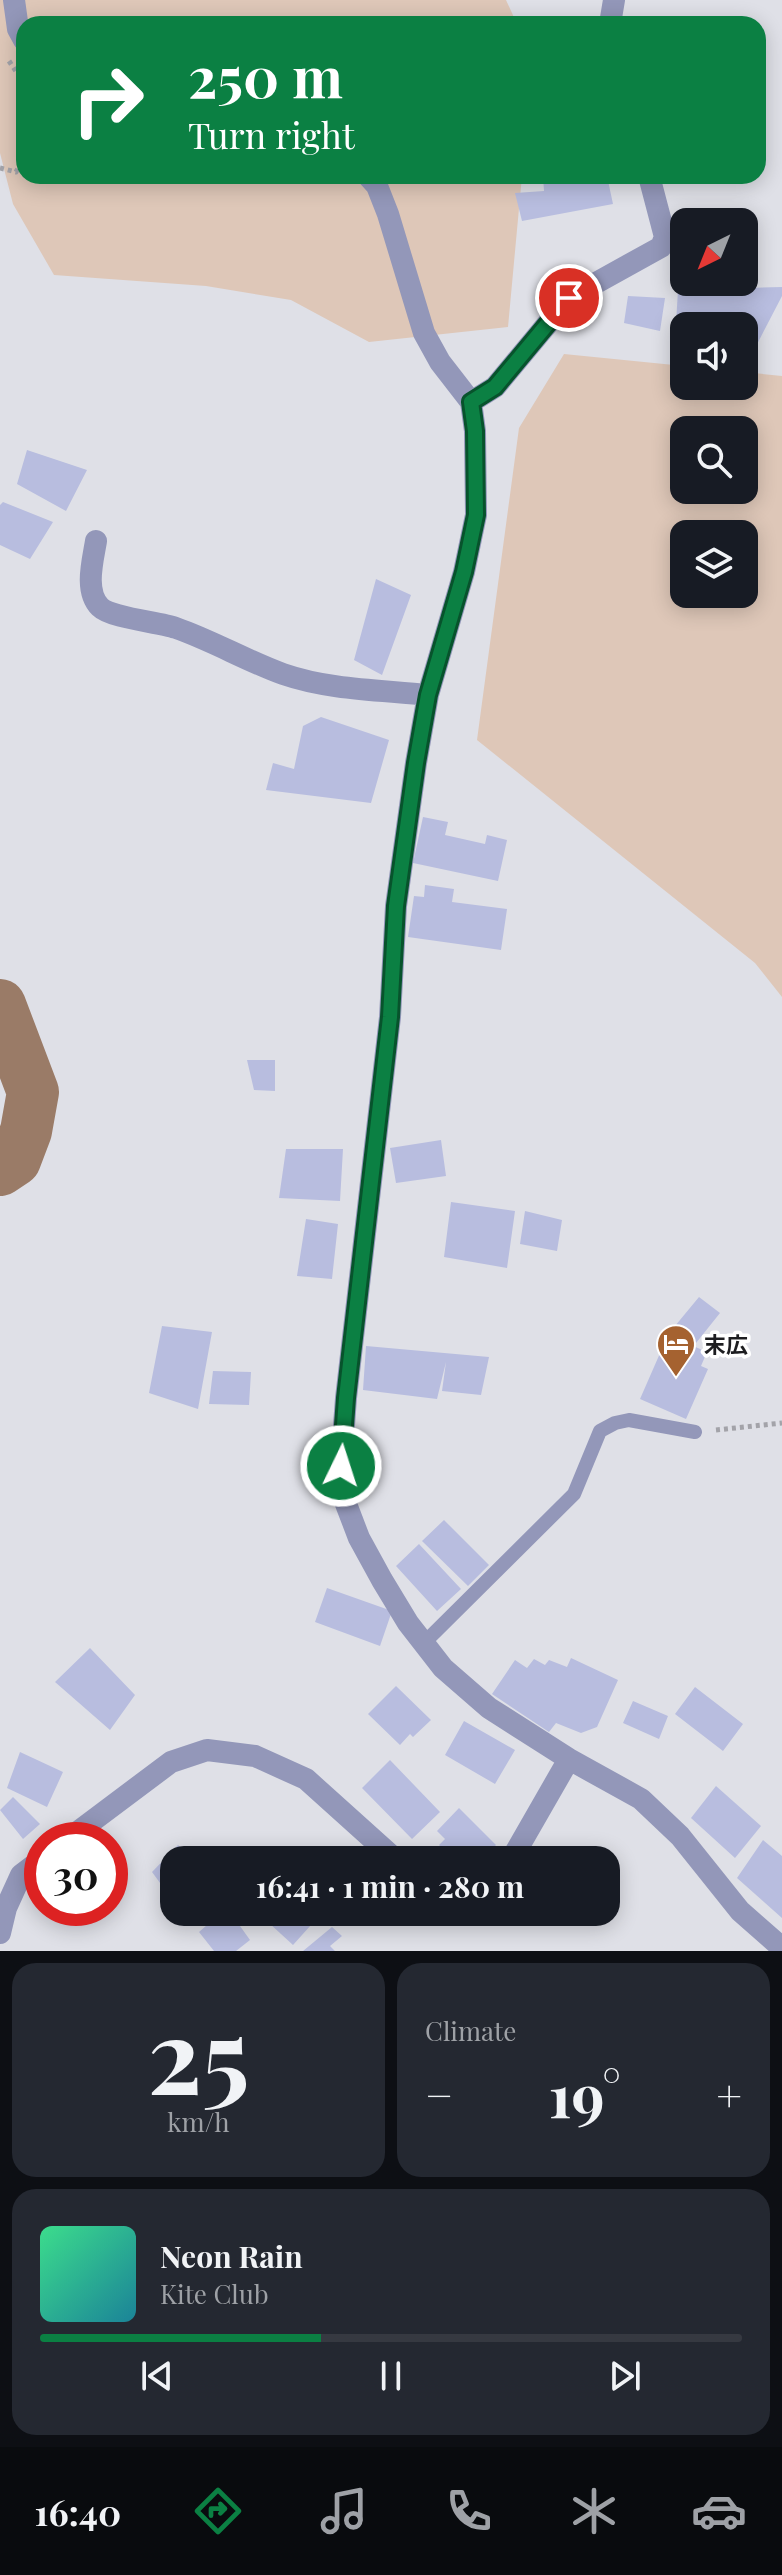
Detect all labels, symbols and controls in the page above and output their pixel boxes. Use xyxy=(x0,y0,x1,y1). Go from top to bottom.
text: 250 m xyxy=(188,38,343,113)
icon: right xyxy=(56,48,160,152)
text: Turn right xyxy=(188,110,355,158)
north arrow xyxy=(670,208,758,296)
map controls xyxy=(670,208,758,608)
pin xyxy=(535,264,603,332)
icon: arrive xyxy=(547,276,591,320)
button: sound xyxy=(670,312,758,400)
button: search xyxy=(670,416,758,504)
button: layers xyxy=(670,520,758,608)
hotel icon: 末広 xyxy=(655,1323,697,1378)
place label: 末広 xyxy=(704,1329,748,1359)
position arrow xyxy=(299,1424,383,1508)
speed limit sign: 30 xyxy=(24,1822,128,1926)
text: 16:41 · 1 min · 280 m xyxy=(256,1866,524,1906)
text: 25 xyxy=(147,1982,250,2121)
text: Climate xyxy=(425,2013,516,2048)
text: 19° xyxy=(549,2053,621,2133)
text: − xyxy=(425,2064,453,2123)
text: + xyxy=(716,2064,742,2123)
text: km/h xyxy=(167,2104,230,2139)
text: Neon Rain xyxy=(160,2236,303,2276)
text: Kite Club xyxy=(160,2276,269,2311)
icon: previous xyxy=(135,2354,179,2398)
icon: pause xyxy=(369,2354,413,2398)
icon: next xyxy=(603,2354,647,2398)
icon: directions xyxy=(190,2483,246,2539)
icon: music xyxy=(316,2483,372,2539)
icon: phone xyxy=(441,2483,497,2539)
icon: climate xyxy=(566,2483,622,2539)
icon: car xyxy=(691,2483,747,2539)
text: 16:40 xyxy=(35,2487,121,2535)

